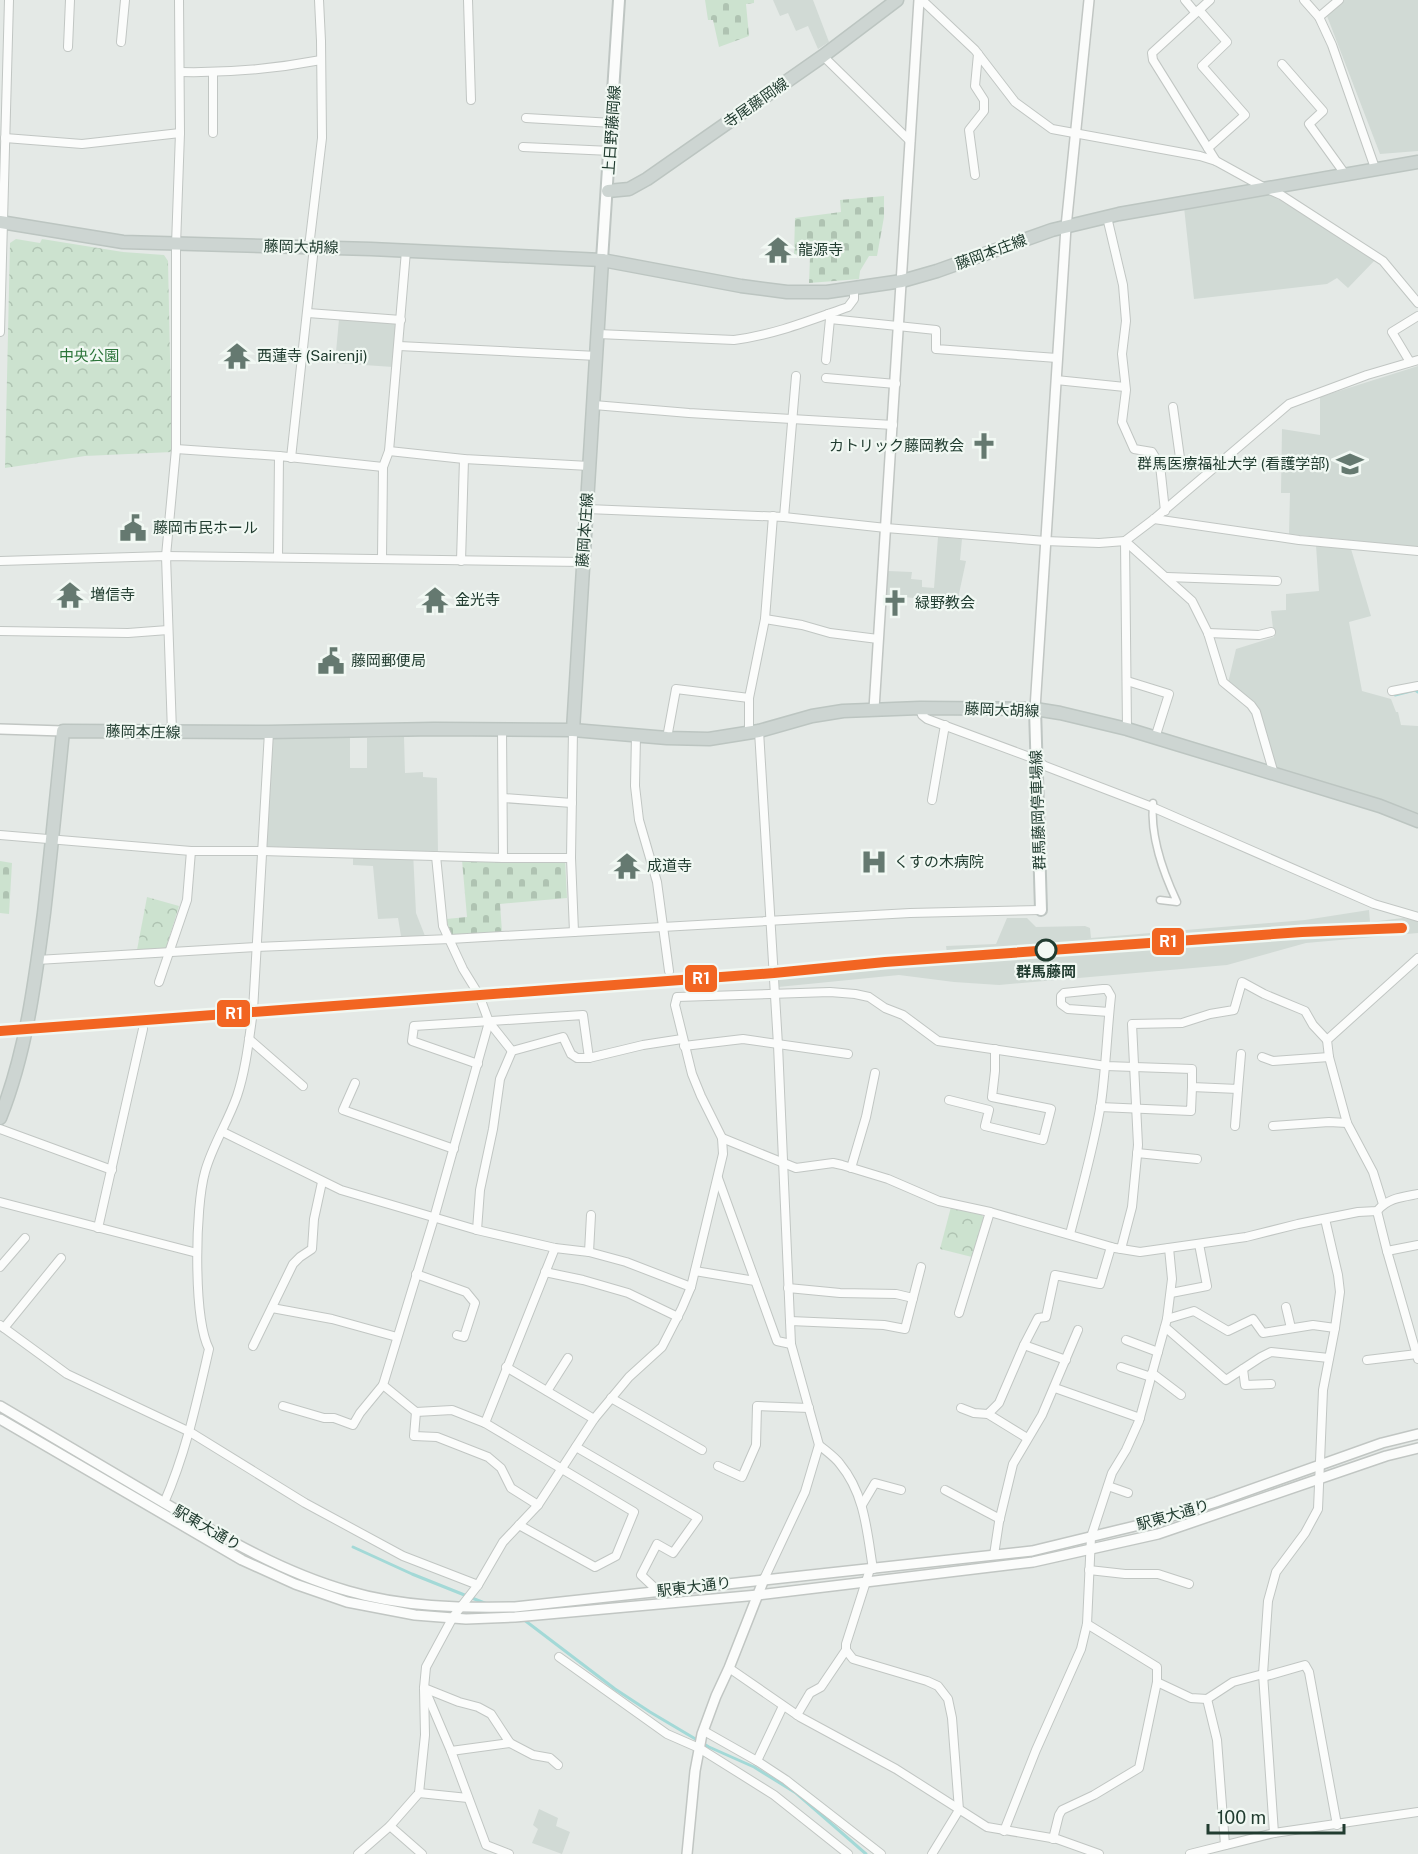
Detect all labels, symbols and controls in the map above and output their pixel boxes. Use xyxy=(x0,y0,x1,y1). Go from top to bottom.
street label: 寺尾藤岡線 xyxy=(720,74,791,131)
street label: 上日野藤岡線 xyxy=(600,84,623,175)
street label: 藤岡本庄線 xyxy=(953,231,1029,272)
temple icon: 龍源寺 xyxy=(763,235,793,265)
street label: 藤岡大胡線 xyxy=(263,237,339,256)
place label: 龍源寺 xyxy=(798,241,843,258)
temple icon: 西蓮寺 (Sairenji) xyxy=(222,341,252,371)
park label: 中央公園 xyxy=(59,347,119,364)
place label: 西蓮寺 (Sairenji) xyxy=(257,347,368,364)
church icon: カトリック藤岡教会 xyxy=(969,431,999,461)
place label: カトリック藤岡教会 xyxy=(829,437,964,454)
school or university icon: 群馬医療福祉大学 (看護学部) xyxy=(1335,449,1365,479)
place label: 群馬医療福祉大学 (看護学部) xyxy=(1137,455,1330,472)
street label: 藤岡本庄線 xyxy=(573,492,596,568)
public building icon: 藤岡市民ホール xyxy=(118,513,148,543)
place label: 藤岡市民ホール xyxy=(153,519,258,536)
temple icon: 増信寺 xyxy=(55,580,85,610)
temple icon: 金光寺 xyxy=(420,585,450,615)
place label: 増信寺 xyxy=(90,586,135,603)
church icon: 緑野教会 xyxy=(880,588,910,618)
place label: 金光寺 xyxy=(455,591,500,608)
place label: 緑野教会 xyxy=(915,594,975,611)
public building icon: 藤岡郵便局 xyxy=(316,646,346,676)
place label: 藤岡郵便局 xyxy=(351,652,426,669)
street label: 藤岡大胡線 xyxy=(964,700,1040,719)
street label: 藤岡本庄線 xyxy=(105,722,181,741)
street label: 群馬藤岡停車場線 xyxy=(1027,750,1048,870)
hospital icon: くすの木病院 xyxy=(859,847,889,877)
temple icon: 成道寺 xyxy=(612,851,642,881)
place label: くすの木病院 xyxy=(894,853,984,870)
place label: 成道寺 xyxy=(647,857,692,874)
line badge: R1 xyxy=(1151,927,1185,956)
text: R1 xyxy=(1159,932,1177,951)
marker: 群馬藤岡 xyxy=(1035,939,1057,961)
place label: 群馬藤岡 xyxy=(1016,963,1076,980)
line badge: R1 xyxy=(684,964,718,993)
text: R1 xyxy=(692,969,710,988)
line badge: R1 xyxy=(216,999,251,1028)
text: R1 xyxy=(225,1004,243,1023)
street label: 駅東大通り xyxy=(1134,1496,1211,1533)
street label: 駅東大通り xyxy=(171,1501,244,1554)
street label: 駅東大通り xyxy=(656,1573,732,1600)
scale bar xyxy=(1208,1797,1344,1835)
text: 100 m xyxy=(1217,1807,1266,1828)

